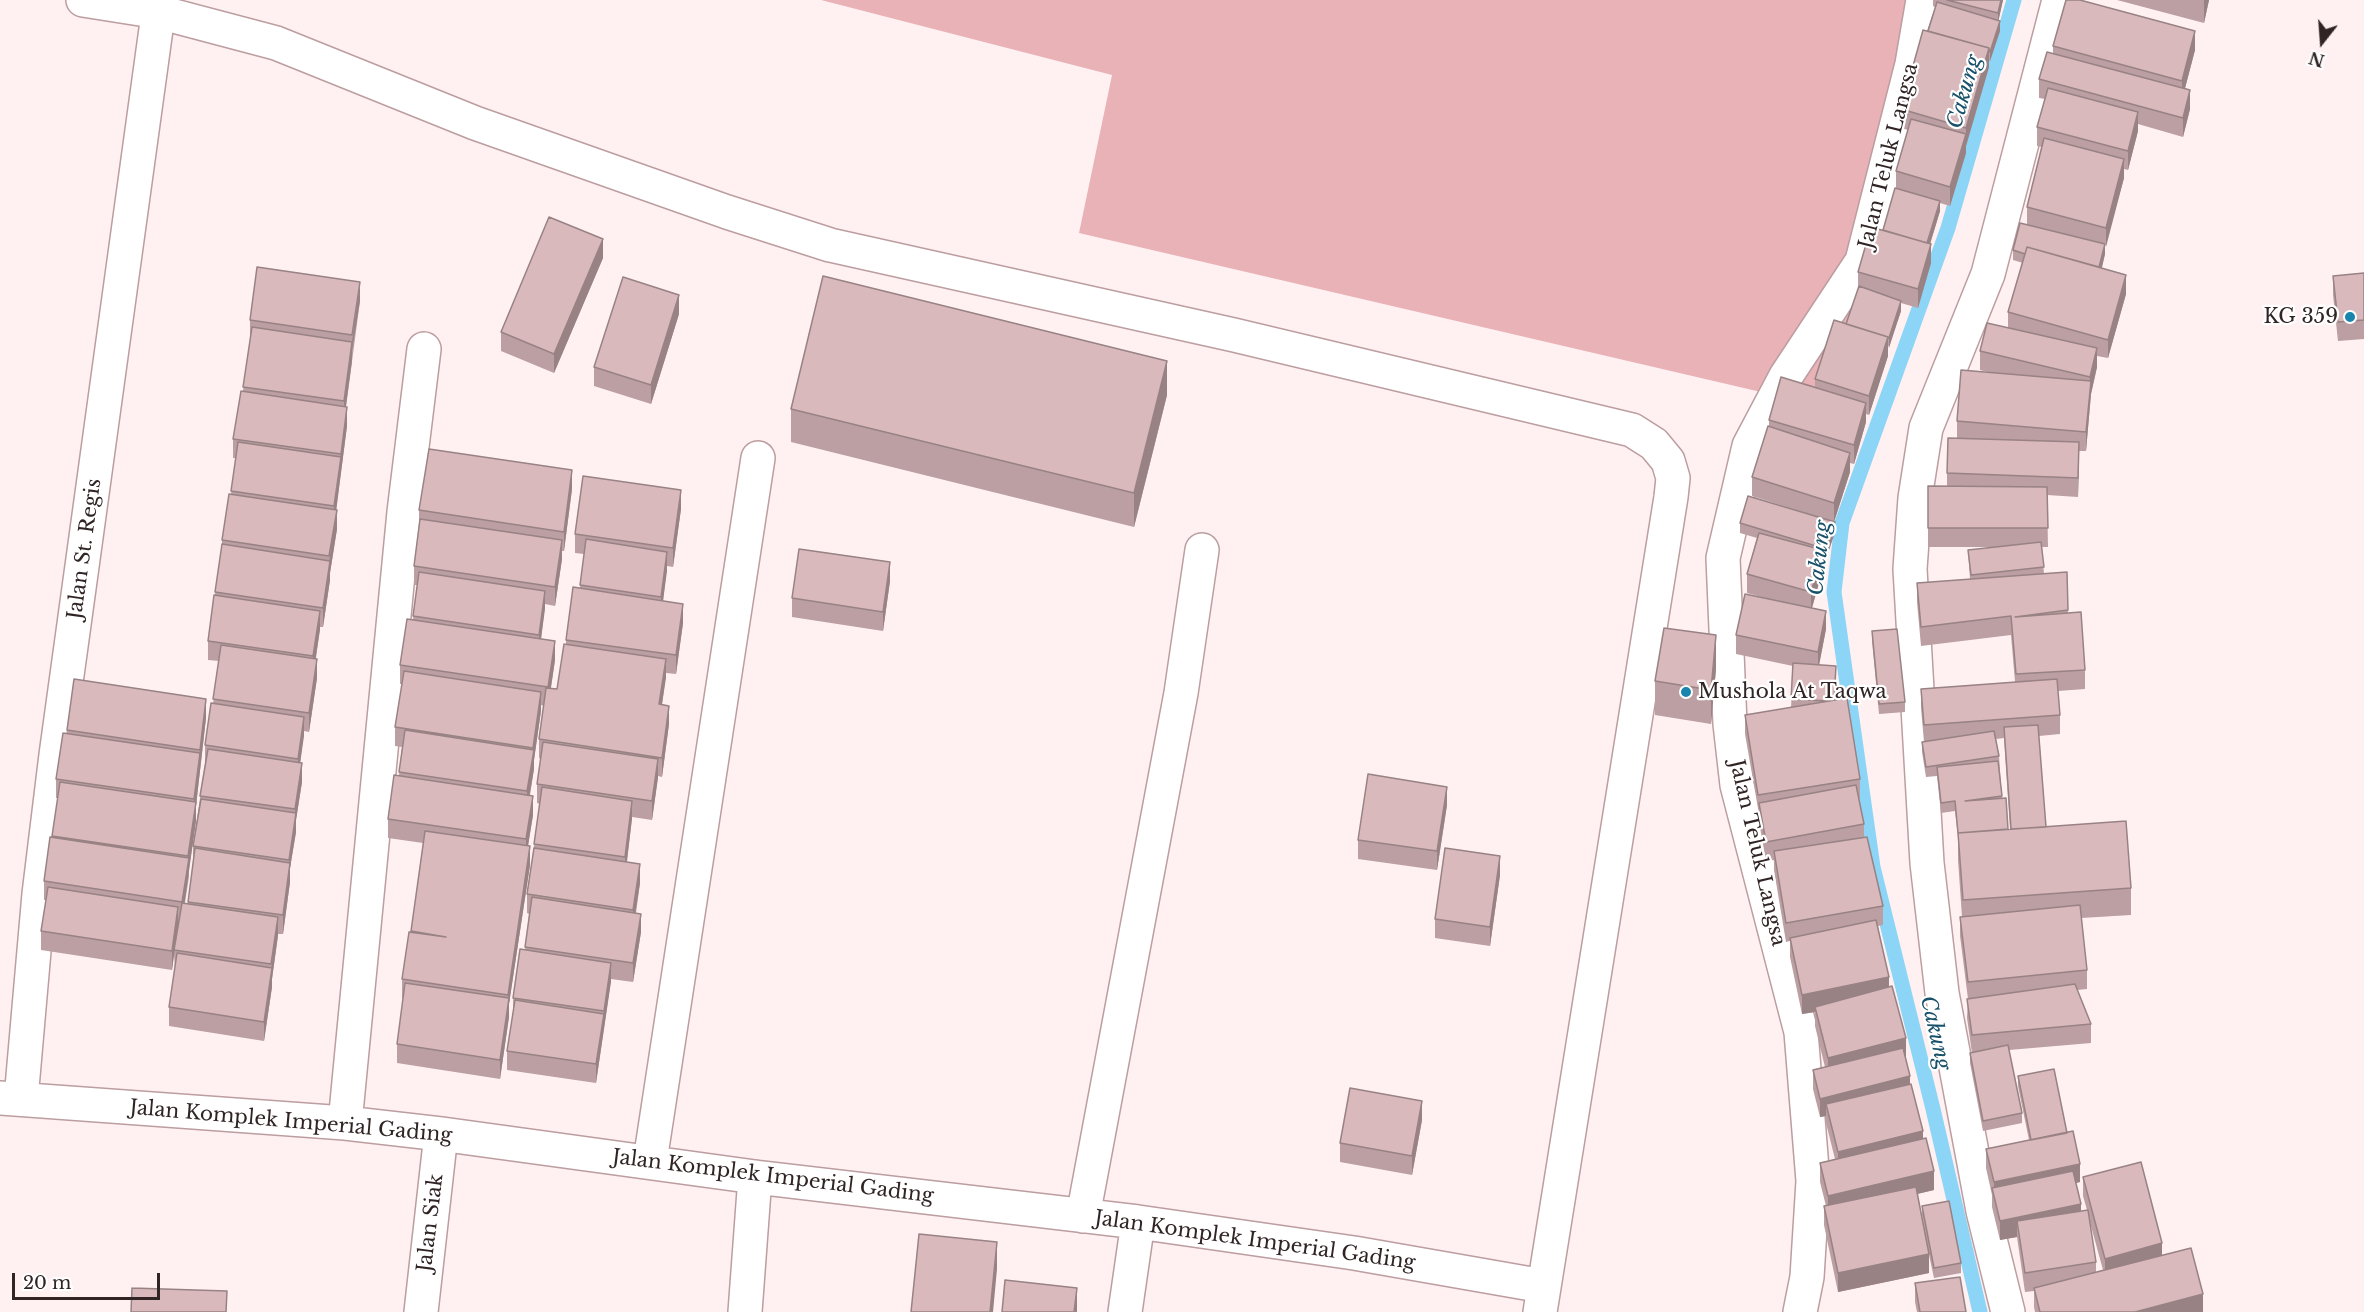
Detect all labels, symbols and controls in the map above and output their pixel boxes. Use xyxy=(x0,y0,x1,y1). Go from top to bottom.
north arrow xyxy=(2292,12,2352,72)
text: N xyxy=(2307,47,2327,71)
water label: Cakung xyxy=(1943,52,1987,132)
street label: Jalan Teluk Langsa xyxy=(1854,61,1924,251)
place label: KG 359 xyxy=(2264,305,2338,329)
marker: KG 359 xyxy=(2343,310,2357,324)
street label: Jalan St. Regis xyxy=(63,477,107,621)
water label: Cakung xyxy=(1804,519,1836,597)
place label: Mushola At Taqwa xyxy=(1698,680,1887,704)
marker: Mushola At Taqwa xyxy=(1679,685,1693,699)
street label: Jalan Teluk Langsa xyxy=(1724,758,1790,948)
water label: Cakung xyxy=(1914,994,1956,1072)
street label: Jalan Komplek Imperial Gading xyxy=(129,1096,453,1148)
street label: Jalan Komplek Imperial Gading xyxy=(611,1145,935,1209)
street label: Jalan Siak xyxy=(413,1173,449,1273)
street label: Jalan Komplek Imperial Gading xyxy=(1093,1207,1417,1275)
scale bar xyxy=(15,1261,164,1299)
text: 20 m xyxy=(23,1272,71,1294)

